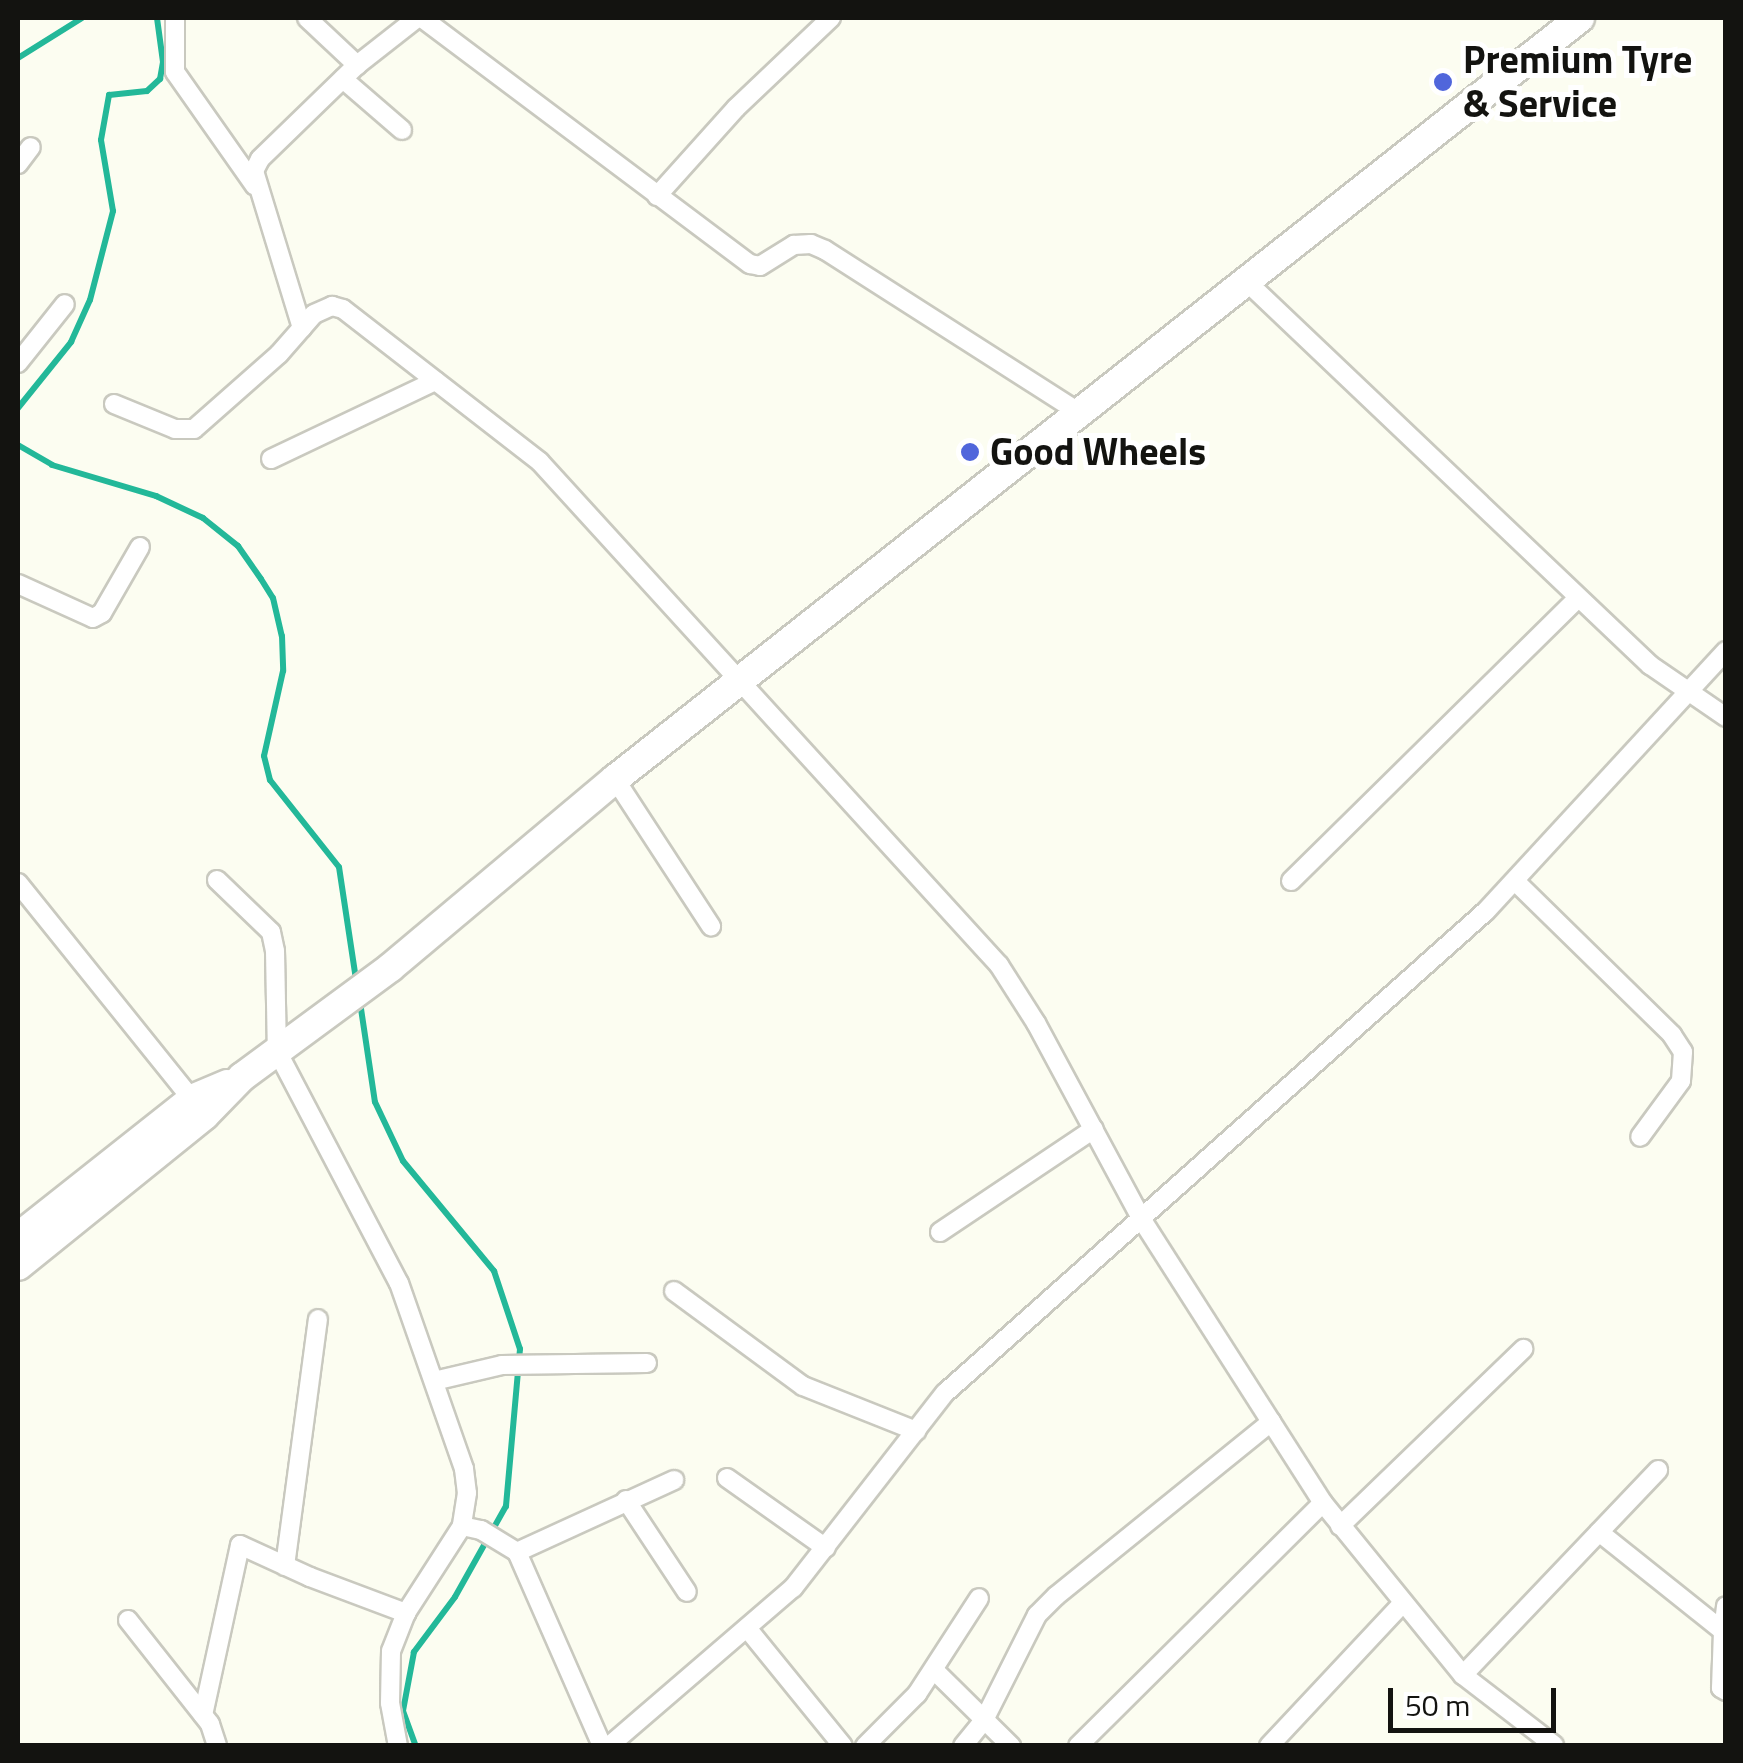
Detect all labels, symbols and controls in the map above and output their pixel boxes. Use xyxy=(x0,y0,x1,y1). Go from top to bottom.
place label: Premium Tyre & Service xyxy=(1463,37,1692,126)
marker: Premium Tyre & Service xyxy=(1432,71,1454,93)
place label: Good Wheels xyxy=(990,429,1206,475)
marker: Good Wheels xyxy=(959,441,981,463)
scale bar xyxy=(1393,1668,1560,1730)
text: 50 m xyxy=(1405,1682,1470,1728)

